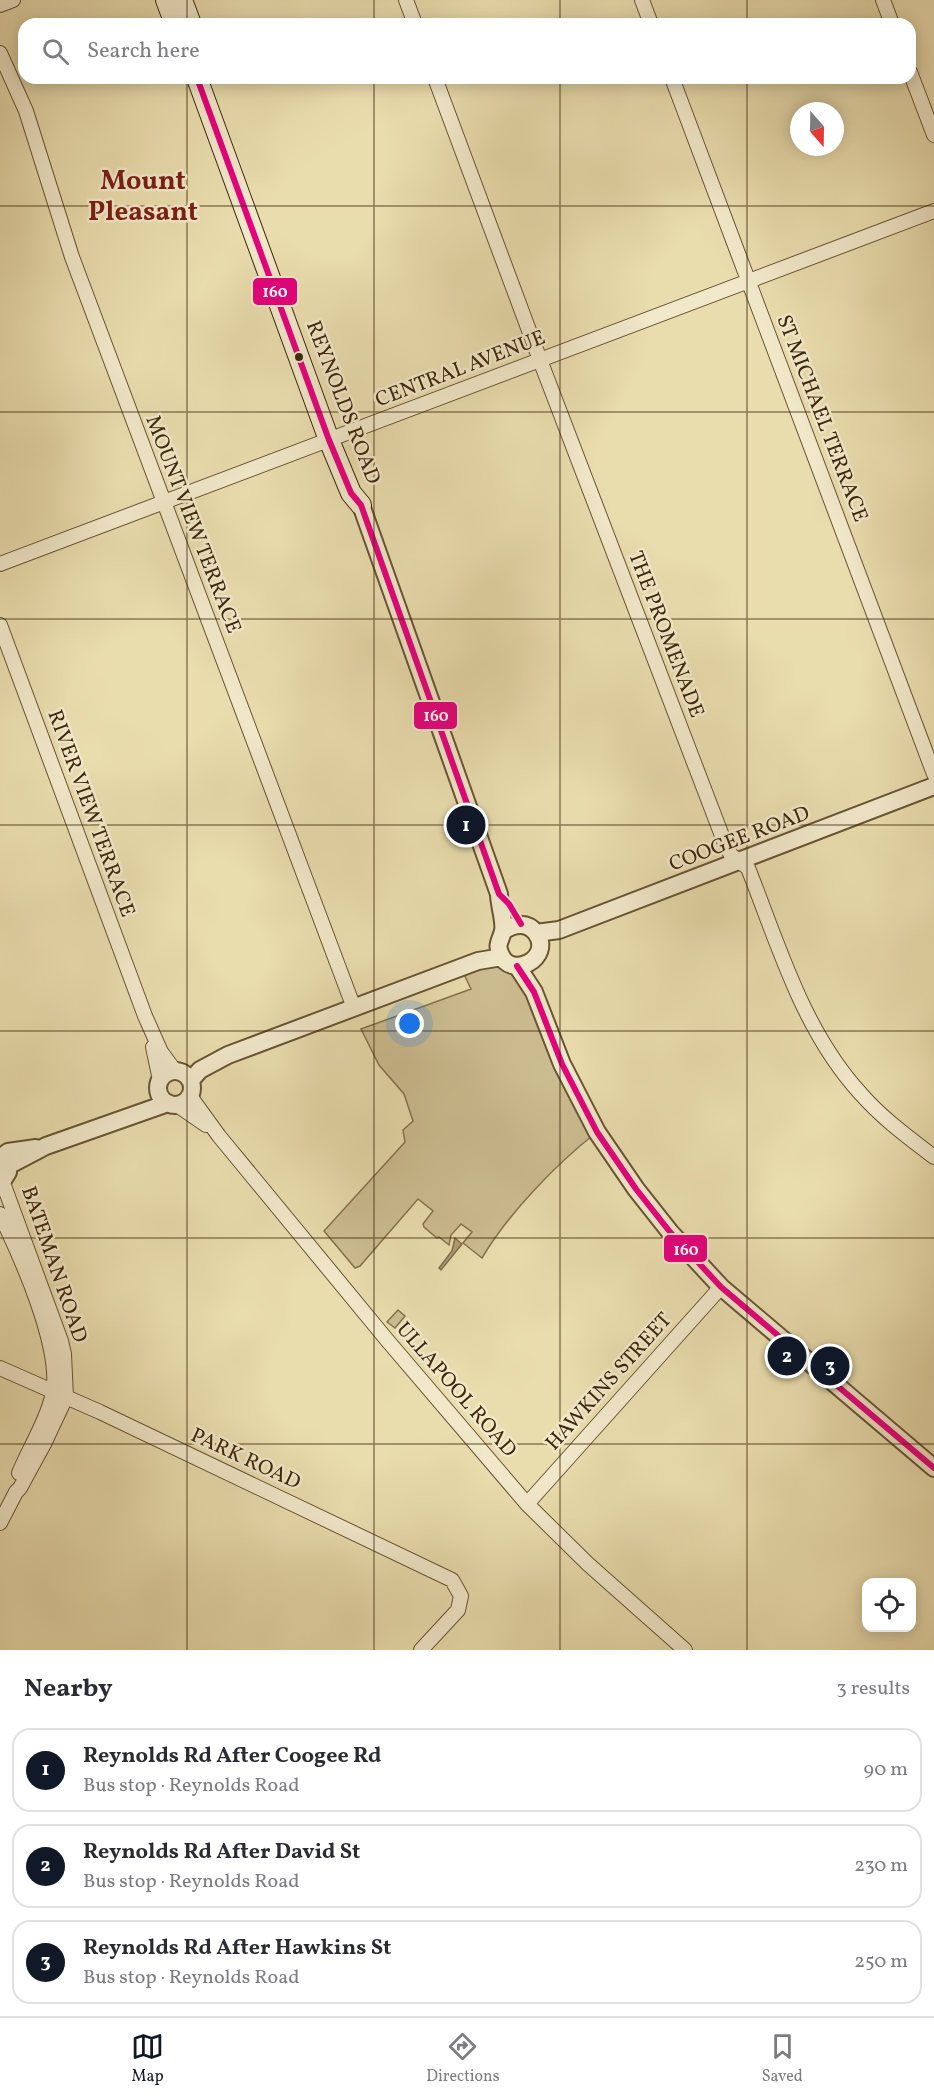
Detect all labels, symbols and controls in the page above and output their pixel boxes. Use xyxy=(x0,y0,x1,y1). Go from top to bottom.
search box xyxy=(18,18,916,84)
icon: search xyxy=(39,35,72,68)
text: Search here xyxy=(87,36,200,67)
north arrow xyxy=(790,102,844,156)
district label: Mount Pleasant xyxy=(88,163,198,232)
line badge: 160 xyxy=(252,277,298,306)
text: 160 xyxy=(262,282,288,304)
street label: ST MICHAEL TERRACE xyxy=(769,311,874,526)
street label: REYNOLDS ROAD xyxy=(298,317,387,489)
street label: CENTRAL AVENUE xyxy=(371,324,550,415)
unlabelled marker xyxy=(293,351,305,363)
street label: MOUNT VIEW TERRACE xyxy=(138,411,248,638)
street label: THE PROMENADE xyxy=(620,547,711,722)
line badge: 160 xyxy=(413,701,458,730)
street label: RIVER VIEW TERRACE xyxy=(40,706,142,921)
text: 160 xyxy=(423,706,449,728)
street label: COOGEE ROAD xyxy=(665,799,814,879)
pin: 1 xyxy=(446,802,486,848)
your location xyxy=(395,1009,424,1038)
street label: BATEMAN ROAD xyxy=(13,1182,94,1347)
line badge: 160 xyxy=(663,1234,708,1263)
text: 160 xyxy=(673,1240,699,1262)
street label: HAWKINS STREET xyxy=(539,1307,679,1457)
street label: ULLAPOOL ROAD xyxy=(389,1316,523,1464)
pin: 2 xyxy=(768,1334,806,1378)
pin: 3 xyxy=(810,1344,850,1388)
street label: PARK ROAD xyxy=(186,1421,305,1497)
map controls xyxy=(862,1578,916,1632)
button: locate xyxy=(862,1578,916,1632)
text: Nearby xyxy=(24,1671,113,1707)
text: 3 results xyxy=(836,1675,910,1703)
text: Reynolds Rd After Coogee Rd xyxy=(83,1741,381,1772)
text: 1 xyxy=(41,1756,50,1784)
text: 90 m xyxy=(864,1756,908,1784)
text: Bus stop · Reynolds Road xyxy=(83,1772,299,1800)
text: Reynolds Rd After David St xyxy=(83,1837,360,1868)
text: 2 xyxy=(40,1852,51,1880)
text: 230 m xyxy=(854,1852,908,1880)
text: Bus stop · Reynolds Road xyxy=(83,1868,299,1896)
text: Reynolds Rd After Hawkins St xyxy=(83,1933,391,1964)
text: 3 xyxy=(40,1948,51,1976)
text: 250 m xyxy=(854,1948,908,1976)
text: Bus stop · Reynolds Road xyxy=(83,1964,299,1992)
tab: Map xyxy=(131,2030,164,2088)
tab: Directions xyxy=(426,2030,500,2088)
tab: Saved xyxy=(762,2030,803,2088)

